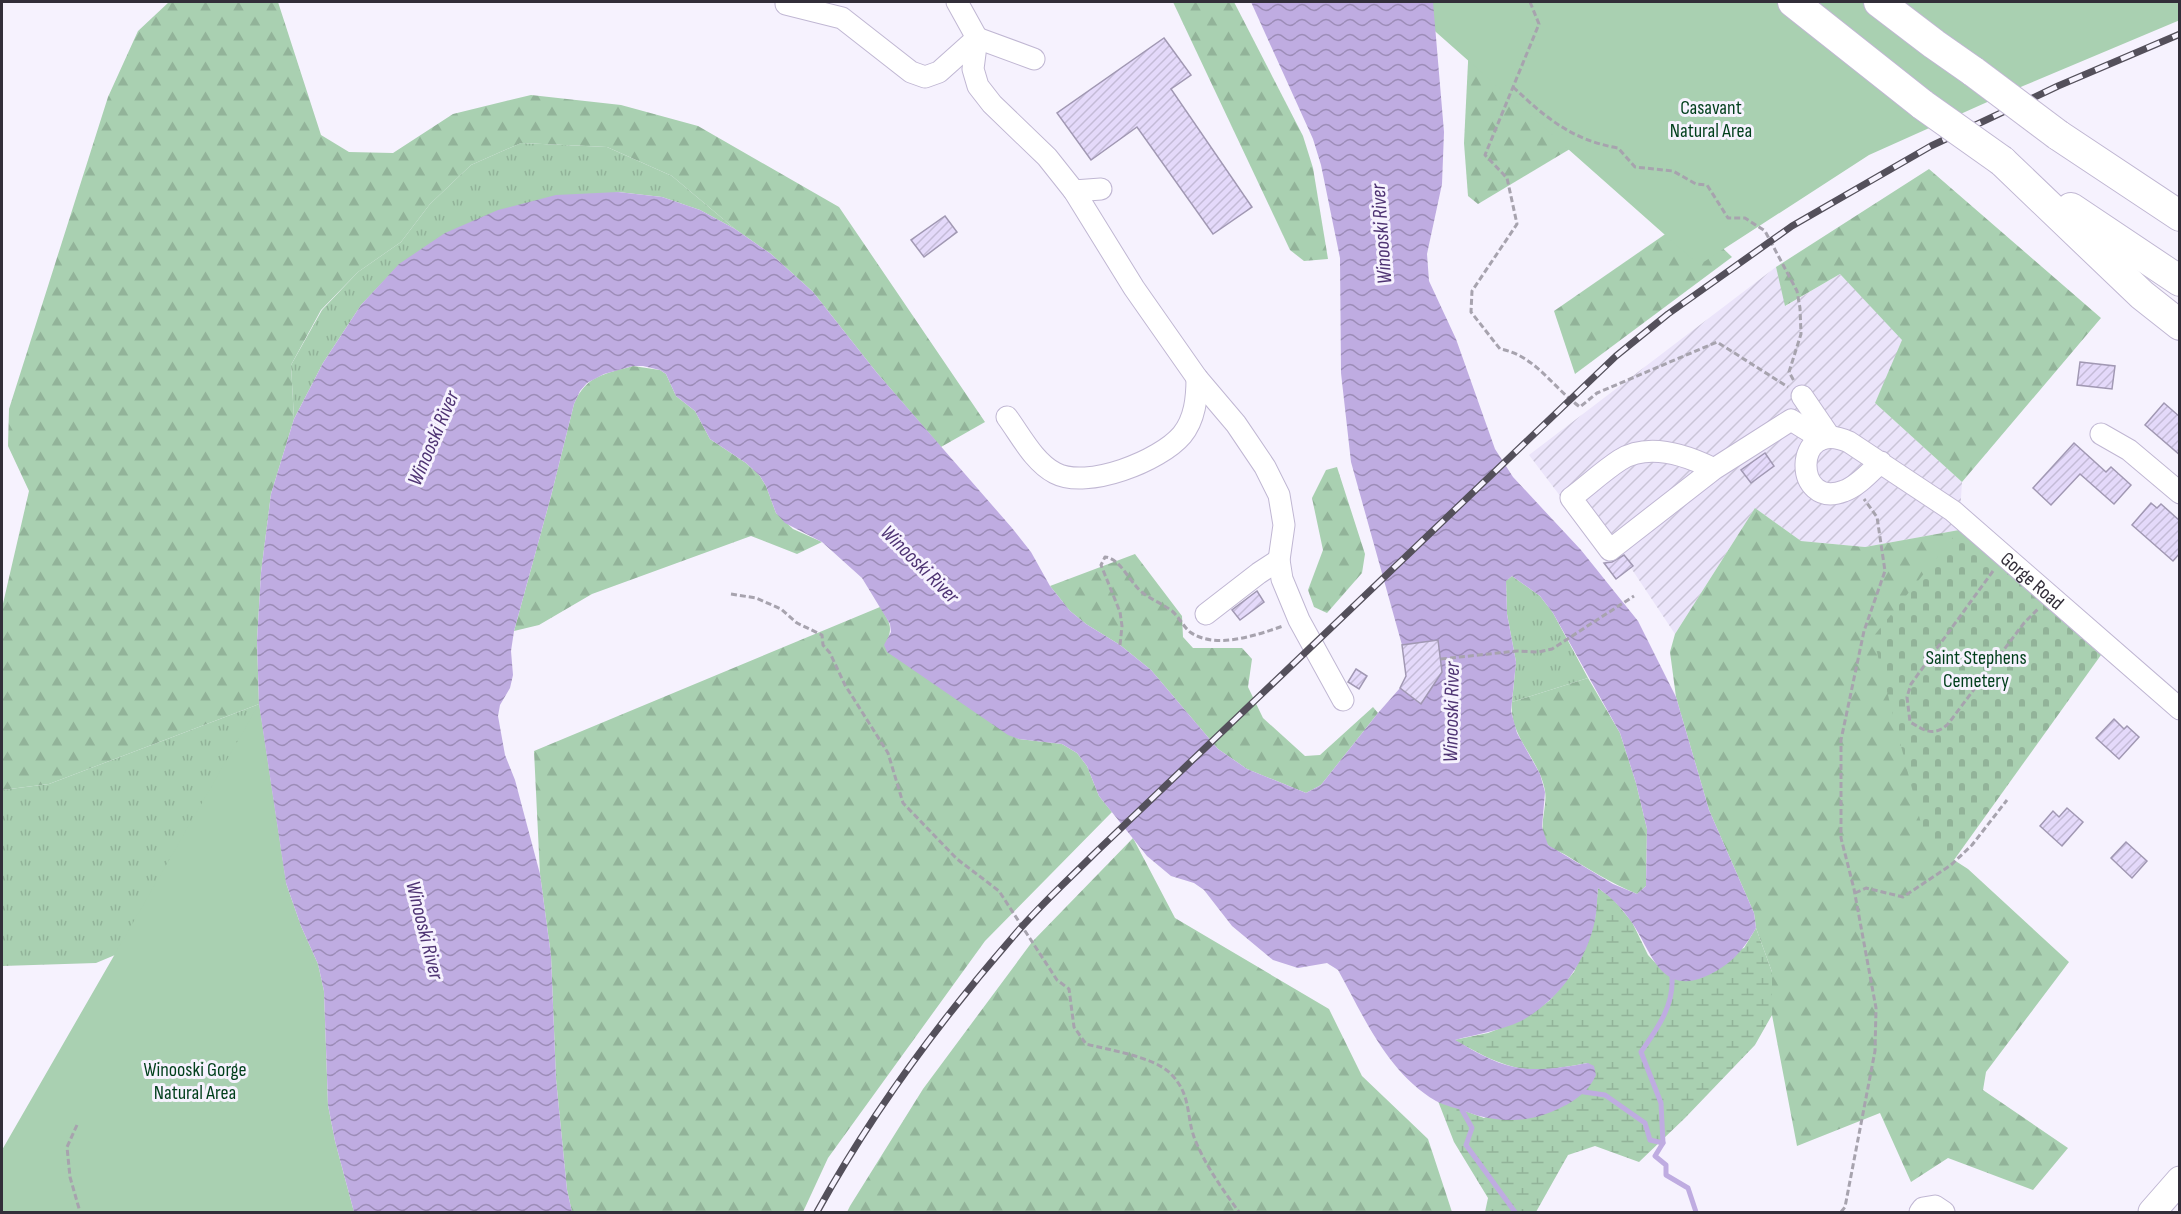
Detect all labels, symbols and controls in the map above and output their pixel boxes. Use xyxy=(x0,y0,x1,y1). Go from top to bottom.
park label: Casavant Natural Area xyxy=(1670,96,1752,143)
water label: Winooski River xyxy=(1365,182,1397,285)
water label: Winooski River xyxy=(402,386,465,489)
water label: Winooski River xyxy=(875,520,965,610)
street label: Gorge Road xyxy=(1995,547,2068,615)
park label: Saint Stephens Cemetery xyxy=(1925,646,2027,693)
water label: Winooski River xyxy=(1438,660,1465,762)
water label: Winooski River xyxy=(400,878,449,983)
park label: Winooski Gorge Natural Area xyxy=(143,1058,247,1105)

